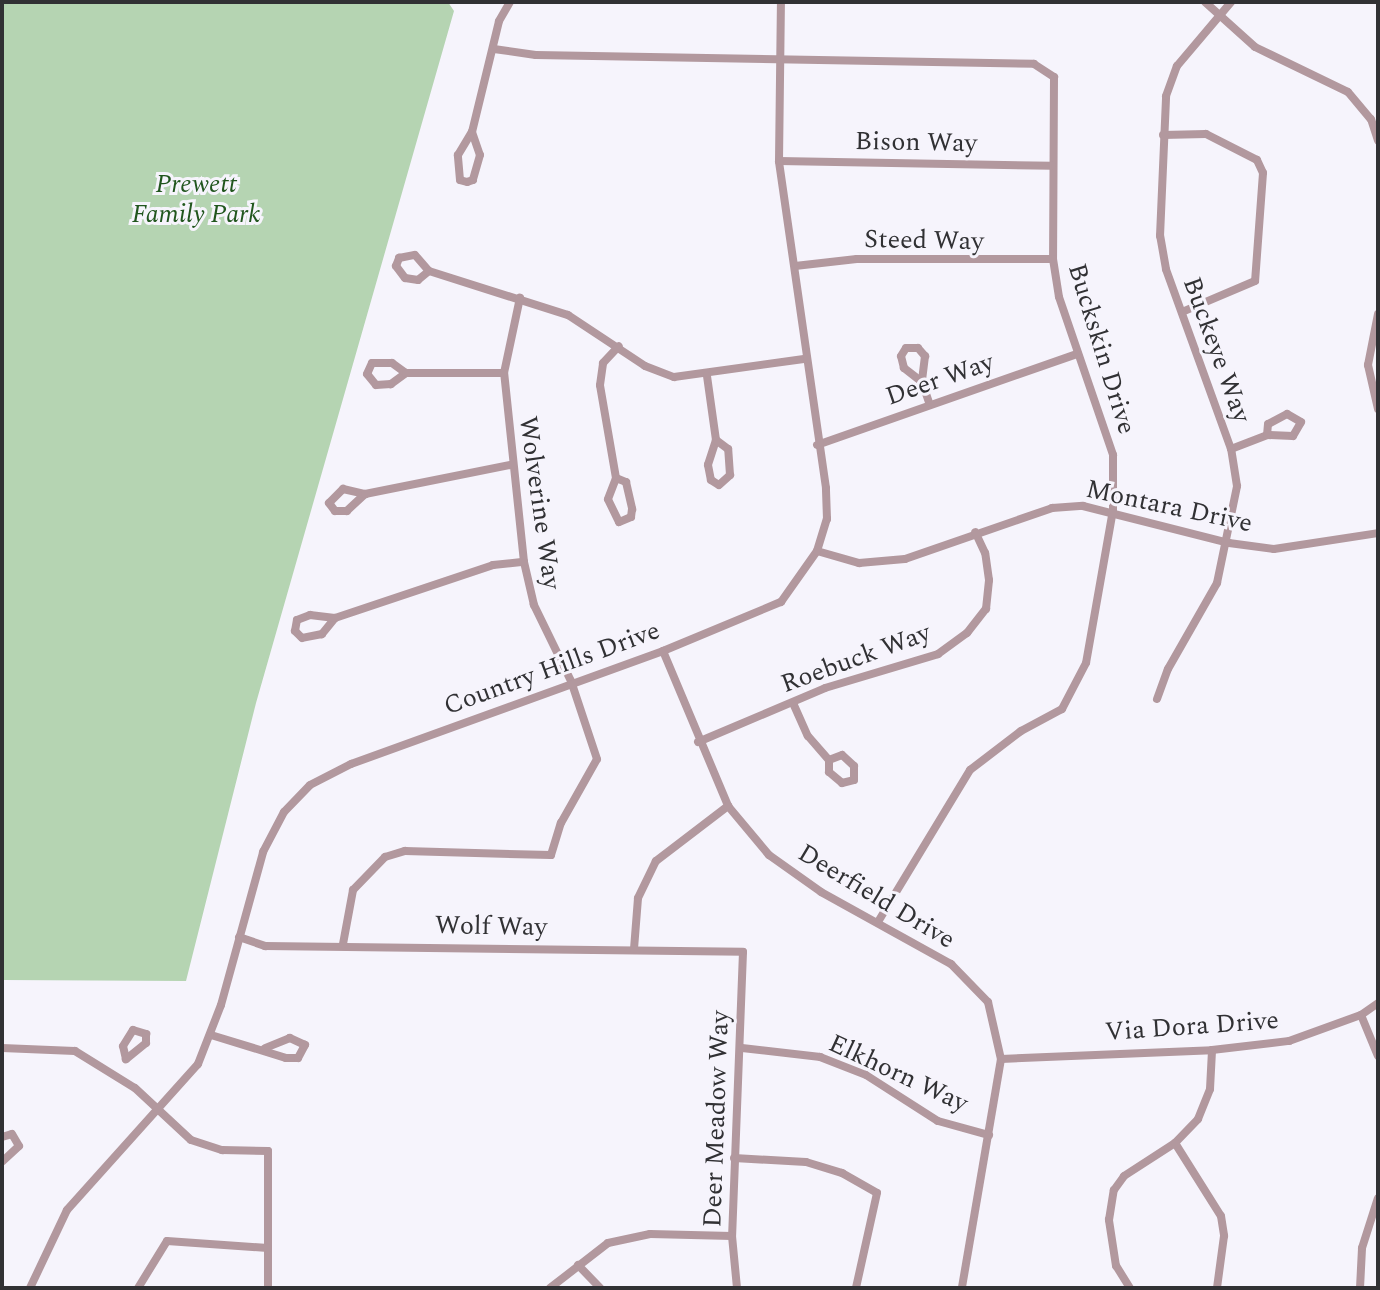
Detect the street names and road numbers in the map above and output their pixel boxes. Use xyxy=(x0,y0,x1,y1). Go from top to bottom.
street label: Bison Way xyxy=(855,126,977,160)
street label: Steed Way xyxy=(864,224,984,258)
street label: Buckskin Drive xyxy=(1060,260,1142,438)
street label: Buckeye Way xyxy=(1175,273,1257,427)
street label: Deer Way xyxy=(882,347,998,413)
street label: Wolverine Way xyxy=(511,414,567,592)
street label: Montara Drive xyxy=(1083,474,1255,540)
street label: Country Hills Drive xyxy=(440,615,664,723)
street label: Roebuck Way xyxy=(777,618,935,700)
street label: Deerfield Drive xyxy=(792,838,960,956)
street label: Wolf Way xyxy=(435,910,547,944)
street label: Via Dora Drive xyxy=(1104,1005,1280,1049)
street label: Deer Meadow Way xyxy=(698,1010,736,1228)
street label: Elkhorn Way xyxy=(823,1028,973,1120)

